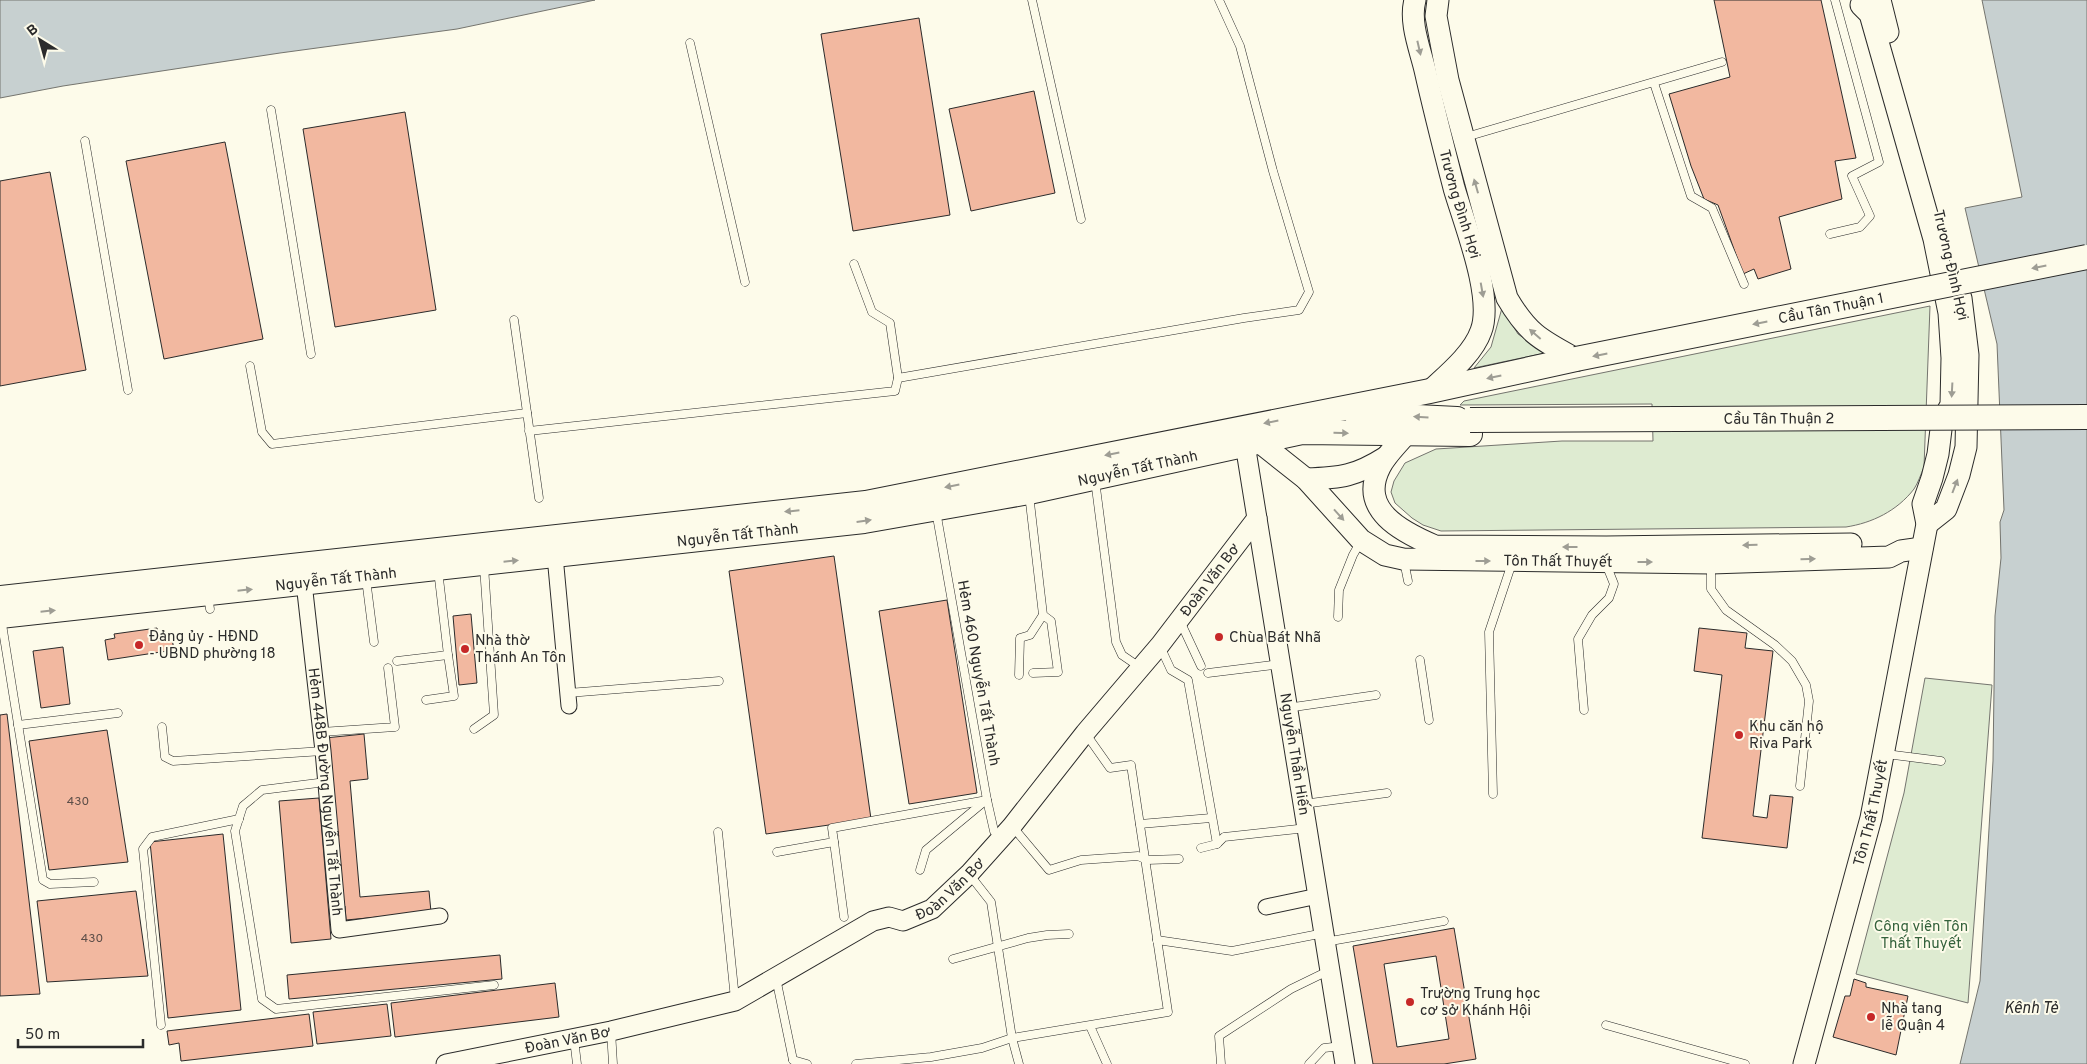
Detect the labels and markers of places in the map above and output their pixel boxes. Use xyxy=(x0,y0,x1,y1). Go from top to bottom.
place label: Đảng ủy - HĐND - UBND phường 18 xyxy=(149,628,276,664)
place label: Chùa Bát Nhã xyxy=(1229,629,1321,648)
marker: Chùa Bát Nhã xyxy=(1213,631,1225,643)
place label: Nhà thờ Thánh An Tôn xyxy=(475,632,566,668)
marker: Đảng ủy - HĐND - UBND phường 18 xyxy=(133,639,145,651)
marker: Nhà thờ Thánh An Tôn xyxy=(459,643,471,655)
place label: Khu căn hộ Riva Park xyxy=(1749,718,1824,754)
marker: Khu căn hộ Riva Park xyxy=(1733,729,1745,741)
place label: Trường Trung học cơ sở Khánh Hội xyxy=(1420,985,1541,1021)
marker: Trường Trung học cơ sở Khánh Hội xyxy=(1404,996,1416,1008)
place label: Nhà tang lễ Quận 4 xyxy=(1881,1000,1945,1036)
marker: Nhà tang lễ Quận 4 xyxy=(1865,1011,1877,1023)

